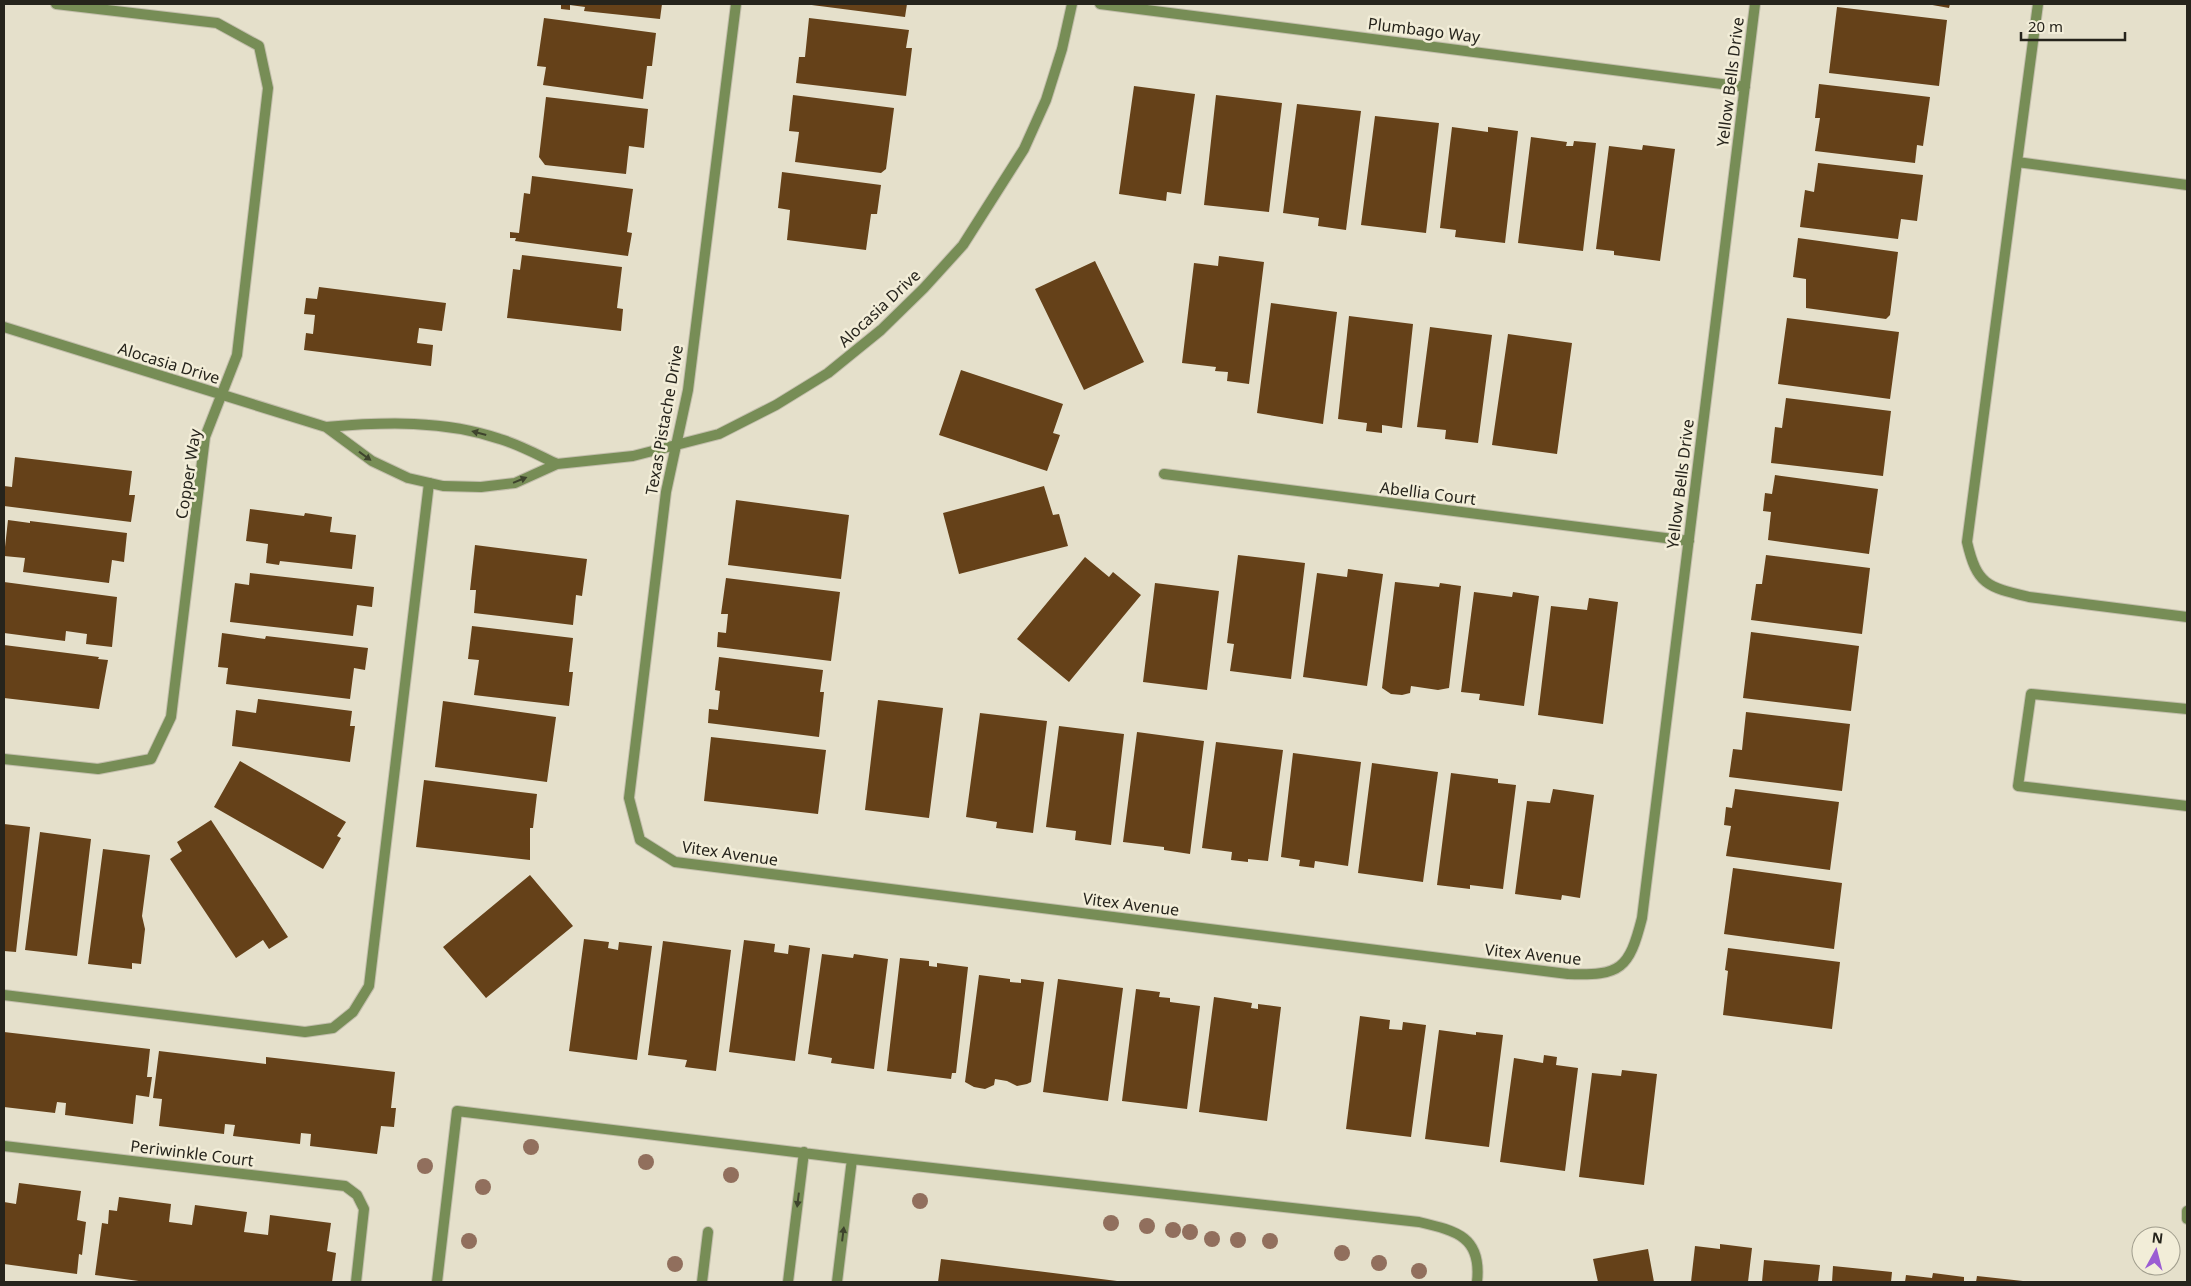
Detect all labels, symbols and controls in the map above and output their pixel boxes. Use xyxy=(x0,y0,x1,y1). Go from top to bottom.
scale bar xyxy=(2021,10,2125,42)
street label: Plumbago Way xyxy=(1367,12,1482,48)
street label: Yellow Bells Drive xyxy=(1711,16,1749,148)
text: 20 m xyxy=(2028,16,2063,36)
street label: Alocasia Drive xyxy=(833,264,925,352)
street label: Alocasia Drive xyxy=(115,337,223,389)
street label: Texas Pistache Drive xyxy=(640,343,688,497)
street label: Yellow Bells Drive xyxy=(1661,418,1699,550)
street label: Copper Way xyxy=(170,427,206,521)
one-way arrow xyxy=(471,428,486,436)
one-way arrow xyxy=(358,451,372,461)
one-way arrow xyxy=(513,476,528,484)
street label: Abellia Court xyxy=(1379,476,1478,510)
street label: Vitex Avenue xyxy=(680,835,780,871)
street label: Vitex Avenue xyxy=(1082,887,1180,921)
street label: Vitex Avenue xyxy=(1484,938,1582,970)
street label: Periwinkle Court xyxy=(129,1135,255,1171)
one-way arrow xyxy=(794,1193,802,1209)
one-way arrow xyxy=(839,1226,847,1242)
north arrow xyxy=(2131,1226,2181,1276)
text: N xyxy=(2151,1227,2164,1248)

